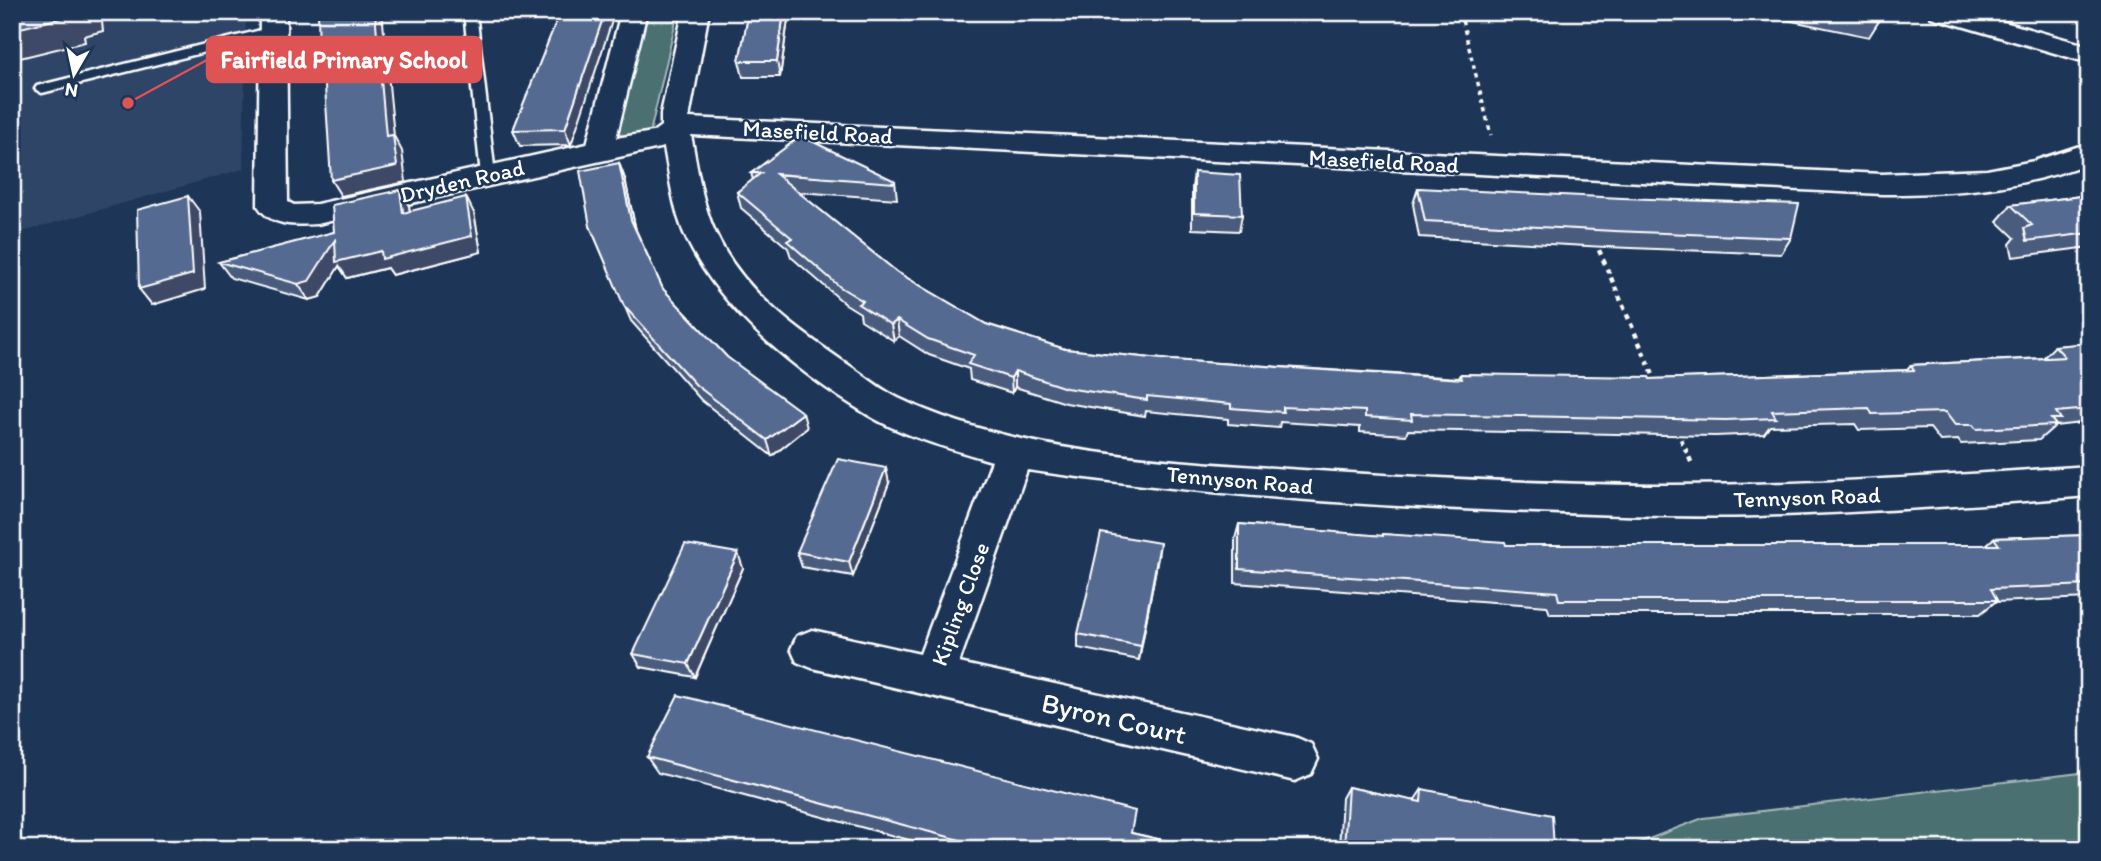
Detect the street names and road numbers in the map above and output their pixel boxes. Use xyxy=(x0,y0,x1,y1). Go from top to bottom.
street label: Masefield Road xyxy=(742,114,894,150)
street label: Masefield Road xyxy=(1308,143,1460,179)
street label: Dryden Road xyxy=(397,153,527,209)
street label: Tennyson Road xyxy=(1165,460,1315,500)
street label: Tennyson Road xyxy=(1733,480,1882,514)
street label: Kipling Close xyxy=(925,538,995,670)
street label: Byron Court xyxy=(1038,685,1190,751)

